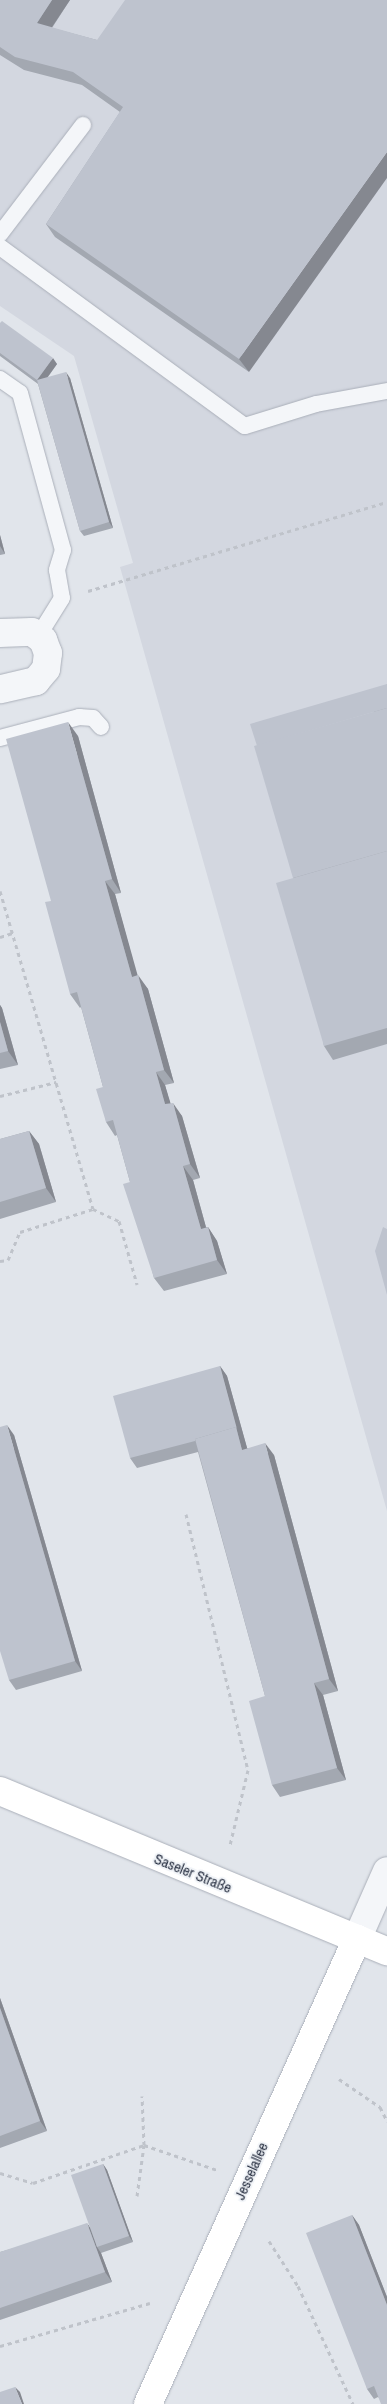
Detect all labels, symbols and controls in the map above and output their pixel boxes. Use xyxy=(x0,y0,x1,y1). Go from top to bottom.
street label: Saseler Straße xyxy=(152,1849,234,1897)
street label: Jesselallee xyxy=(230,2140,272,2202)

